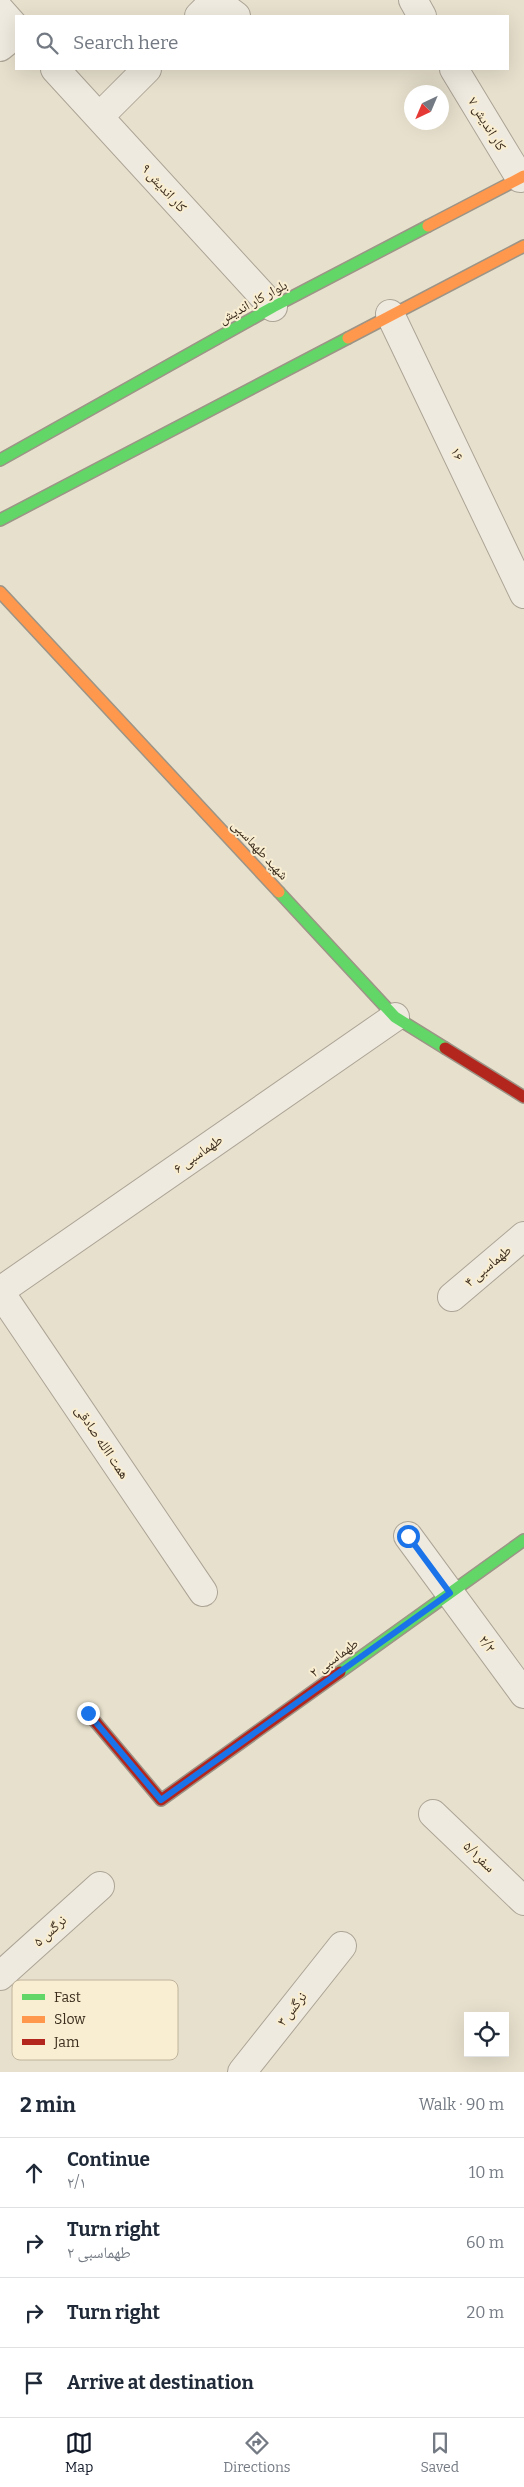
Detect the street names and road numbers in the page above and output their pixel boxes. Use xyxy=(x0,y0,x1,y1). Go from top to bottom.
street label: ۷ کار اندیش xyxy=(464,94,510,154)
street label: ۹ کار اندیش xyxy=(138,160,190,216)
street label: بلوار کار اندیش xyxy=(216,276,290,328)
street label: ۱۶ xyxy=(447,445,467,463)
street label: شهید طهماسبی xyxy=(228,816,292,884)
street label: ۶ طهماسبی xyxy=(170,1131,226,1177)
street label: ۴ طهماسبی xyxy=(461,1242,515,1290)
street label: همت االله صادقی xyxy=(71,1402,133,1482)
street label: ۲/۲ xyxy=(475,1632,499,1656)
street label: ۲ طهماسبی xyxy=(306,1635,362,1681)
street label: ۵/۱سفر xyxy=(460,1838,498,1876)
street label: ۵ نرگس xyxy=(30,1912,70,1950)
street label: ۳ نرگس xyxy=(273,1988,311,2029)

